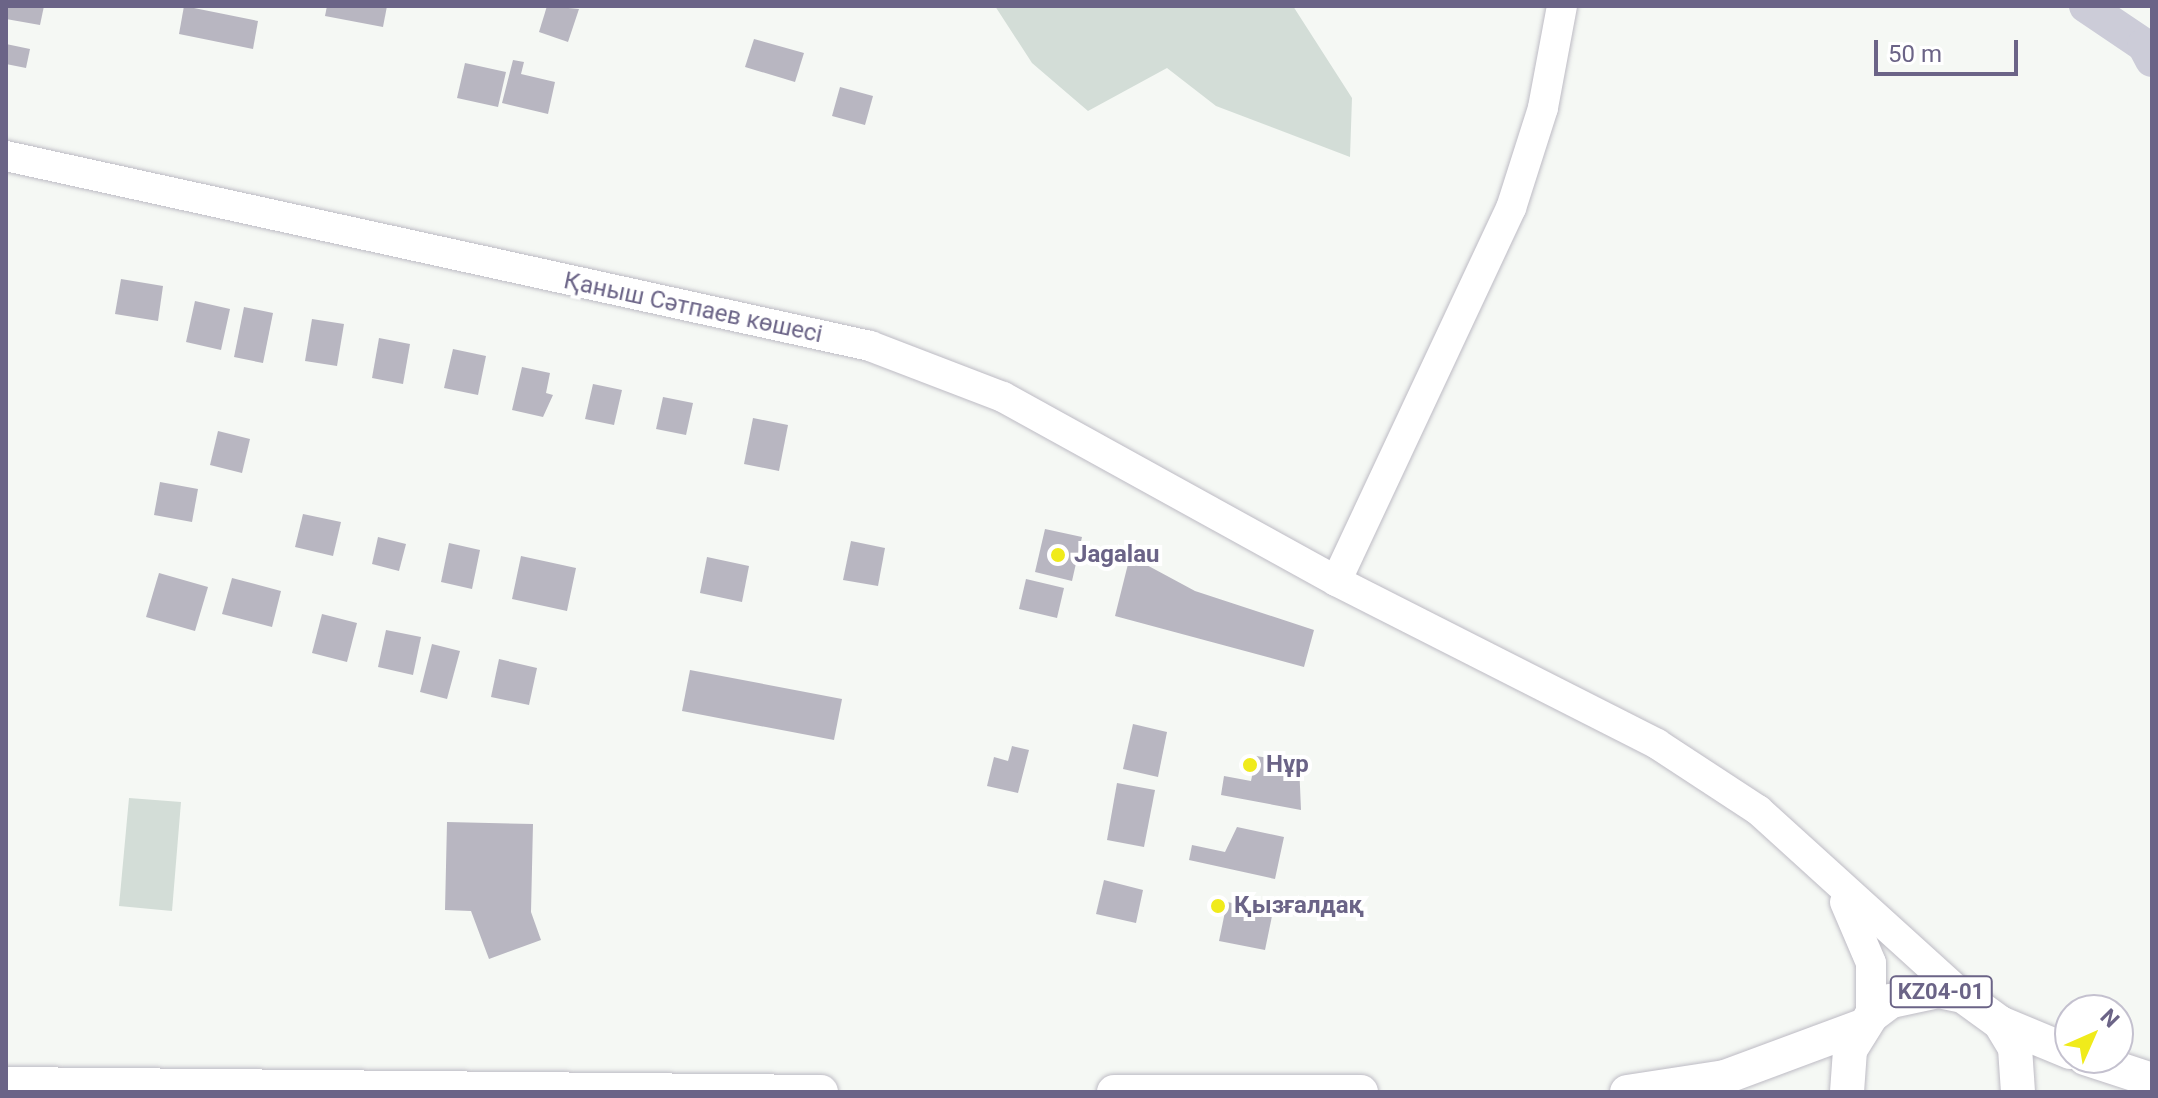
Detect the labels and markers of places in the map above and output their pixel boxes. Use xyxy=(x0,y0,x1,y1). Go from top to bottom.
place label: Jagalau xyxy=(1074,541,1159,569)
marker: Jagalau xyxy=(1049,546,1067,564)
place label: Нұр xyxy=(1266,751,1309,779)
marker: Нұр xyxy=(1241,756,1259,774)
place label: Қызғалдақ xyxy=(1234,892,1364,920)
marker: Қызғалдақ xyxy=(1209,897,1227,915)

